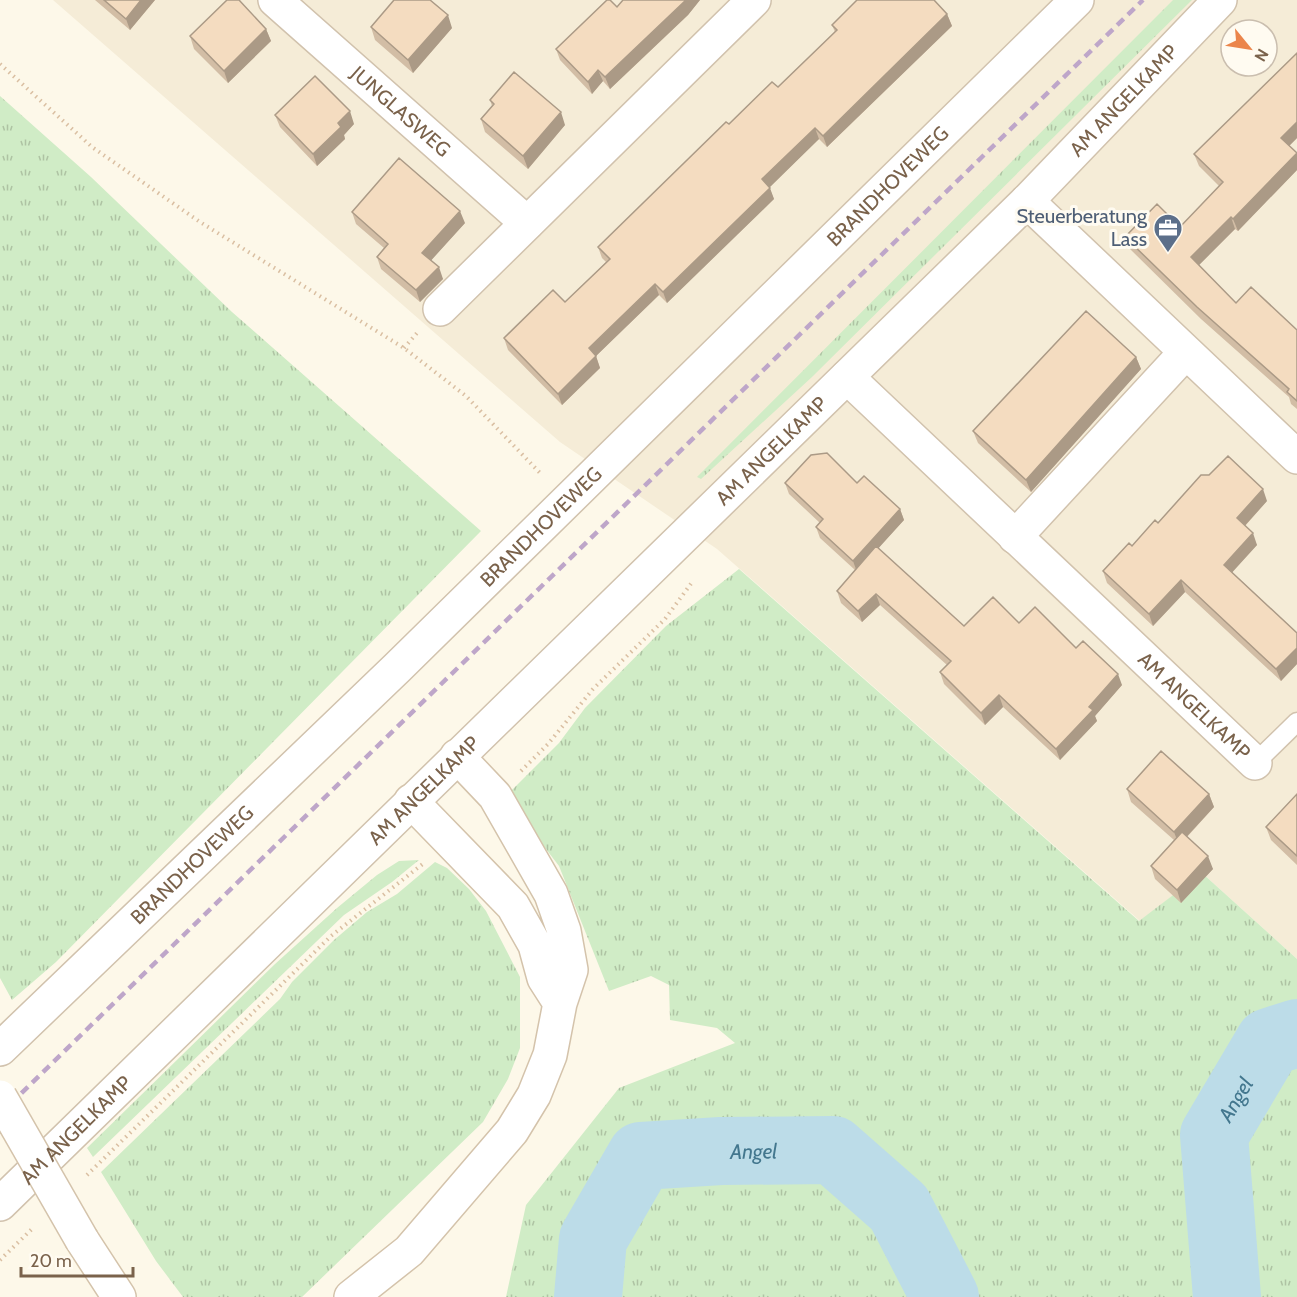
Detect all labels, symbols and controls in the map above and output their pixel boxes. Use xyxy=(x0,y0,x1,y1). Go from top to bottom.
north arrow xyxy=(1219,18,1279,78)
street label: AM ANGELKAMP xyxy=(1065,40,1183,161)
text: N xyxy=(1251,46,1273,65)
street label: JUNGLASWEG xyxy=(346,60,455,162)
street label: BRANDHOVEWEG xyxy=(822,121,953,251)
place label: Steuerberatung Lass xyxy=(1016,204,1148,251)
office icon: Steuerberatung Lass xyxy=(1152,212,1184,254)
street label: AM ANGELKAMP xyxy=(711,391,832,510)
street label: BRANDHOVEWEG xyxy=(475,462,607,592)
street label: AM ANGELKAMP xyxy=(1133,647,1255,764)
street label: AM ANGELKAMP xyxy=(363,731,484,850)
street label: BRANDHOVEWEG xyxy=(126,800,258,929)
street label: AM ANGELKAMP xyxy=(15,1071,136,1189)
water label: Angel xyxy=(1212,1073,1258,1127)
water label: Angel xyxy=(729,1138,777,1163)
scale bar xyxy=(21,1240,134,1278)
text: 20 m xyxy=(30,1250,72,1272)

